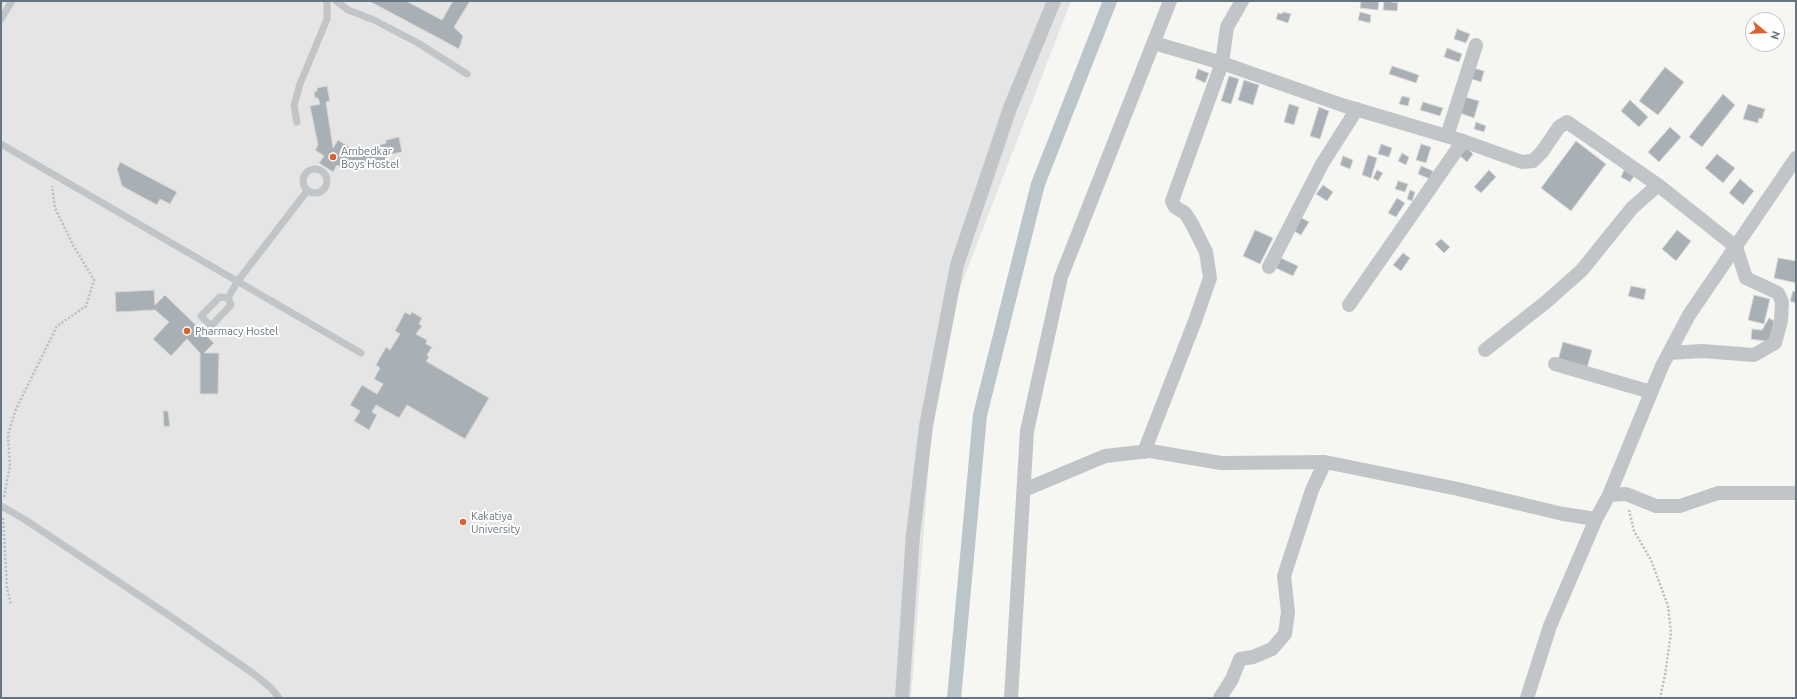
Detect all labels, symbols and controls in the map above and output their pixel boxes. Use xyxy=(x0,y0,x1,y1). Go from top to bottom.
north arrow xyxy=(1745,12,1785,52)
text: N xyxy=(1768,30,1782,41)
place label: Ambedkar Boys Hostel xyxy=(341,144,399,170)
marker: Ambedkar Boys Hostel xyxy=(328,152,338,162)
place label: Pharmacy Hostel xyxy=(195,324,278,338)
marker: Pharmacy Hostel xyxy=(182,326,192,336)
place label: Kakatiya University xyxy=(471,509,520,535)
marker: Kakatiya University xyxy=(458,517,468,527)

